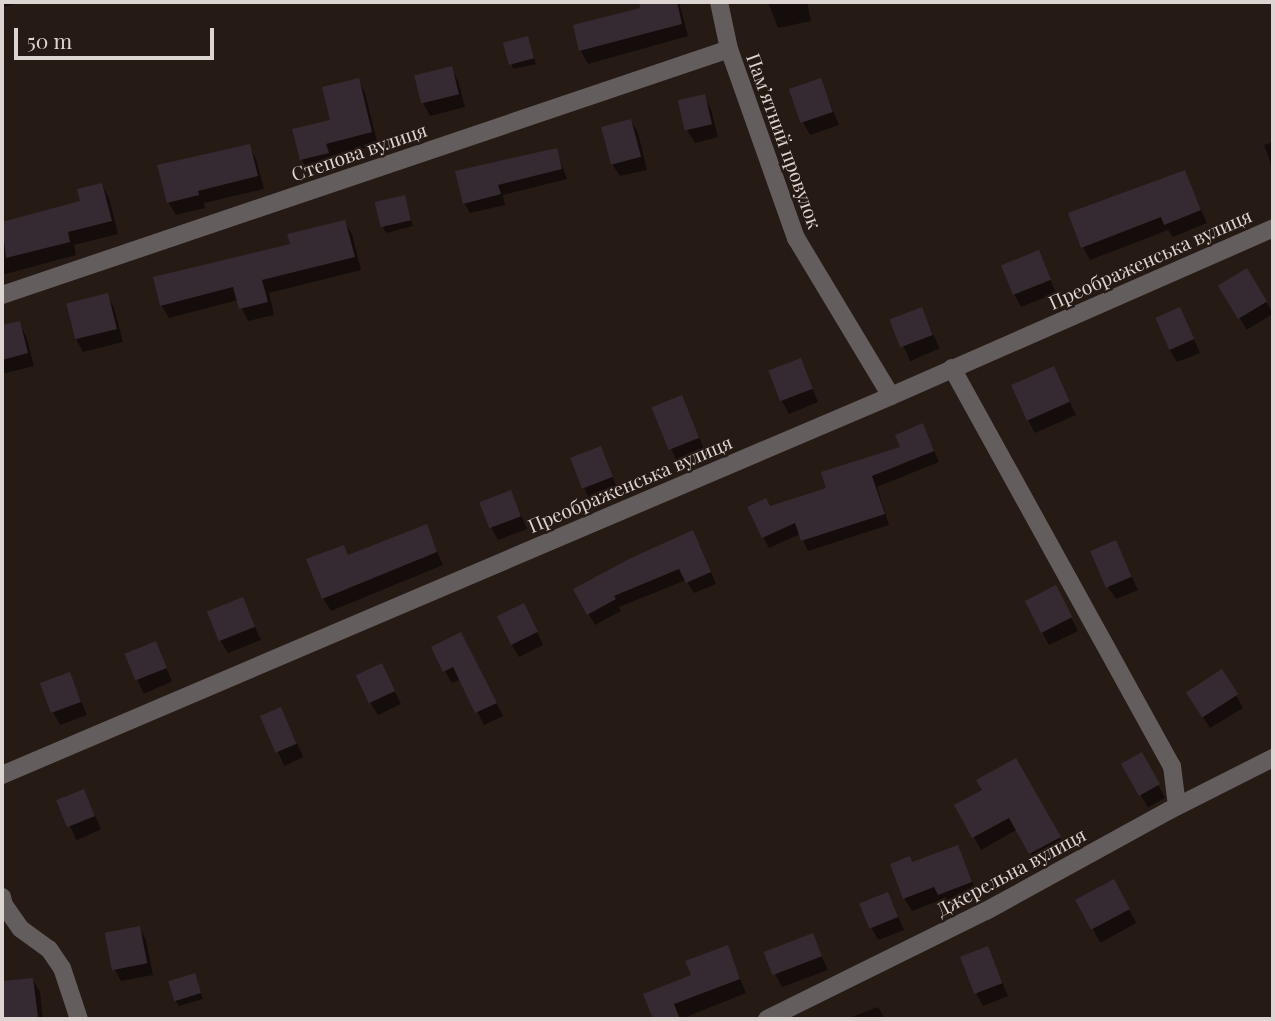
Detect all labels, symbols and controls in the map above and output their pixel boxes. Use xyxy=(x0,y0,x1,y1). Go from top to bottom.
scale bar xyxy=(18,14,217,58)
text: 50 m xyxy=(27,26,72,54)
street label: Пам’ятний провулок xyxy=(742,50,826,232)
street label: Степова вулиця xyxy=(288,118,430,186)
street label: Преображенська вулиця xyxy=(1045,204,1255,314)
street label: Преображенська вулиця xyxy=(524,431,736,537)
street label: Джерельна вулиця xyxy=(932,823,1090,921)

